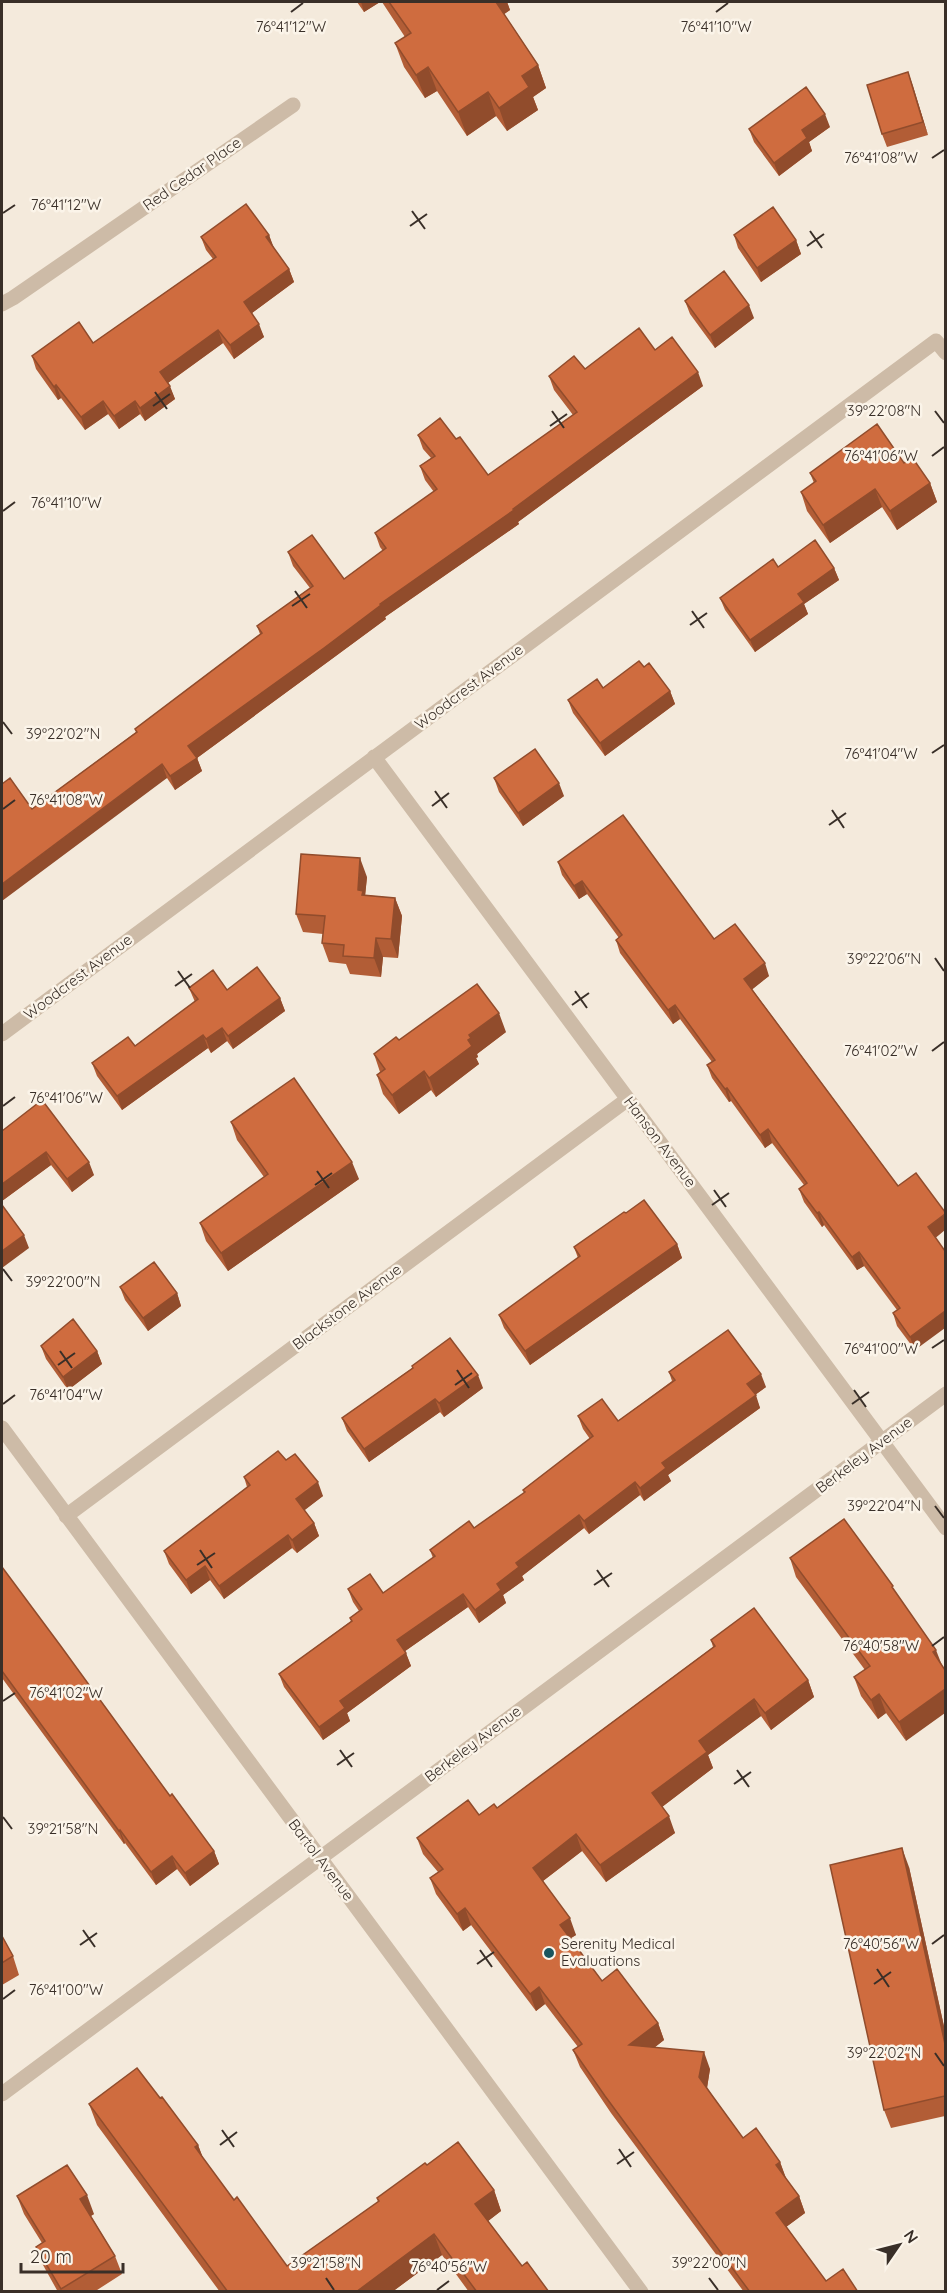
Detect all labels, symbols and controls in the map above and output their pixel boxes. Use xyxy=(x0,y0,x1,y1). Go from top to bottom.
text: 76°41'12"W xyxy=(256,17,327,36)
text: 76°41'10"W xyxy=(680,17,752,36)
street label: Red Cedar Place xyxy=(139,133,245,215)
text: 76°41'08"W xyxy=(844,148,918,167)
text: 76°41'12"W xyxy=(31,195,102,214)
text: 39°22'08"N xyxy=(847,401,921,420)
text: 76°41'06"W xyxy=(844,446,918,465)
text: 76°41'10"W xyxy=(30,493,102,512)
street label: Woodcrest Avenue xyxy=(411,640,527,734)
text: 39°22'02"N xyxy=(26,724,100,743)
text: 76°41'04"W xyxy=(844,744,918,763)
text: 76°41'08"W xyxy=(29,790,103,809)
street label: Woodcrest Avenue xyxy=(20,930,136,1024)
text: 39°22'06"N xyxy=(847,949,921,968)
text: 76°41'02"W xyxy=(844,1041,919,1060)
text: 76°41'06"W xyxy=(29,1088,103,1107)
street label: Hanson Avenue xyxy=(620,1093,701,1191)
street label: Blackstone Avenue xyxy=(288,1259,405,1354)
text: 39°22'00"N xyxy=(25,1272,101,1291)
text: 76°41'00"W xyxy=(844,1339,919,1358)
text: 76°41'04"W xyxy=(29,1385,103,1404)
street label: Berkeley Avenue xyxy=(812,1412,916,1497)
text: 39°22'04"N xyxy=(847,1496,921,1515)
text: 76°40'58"W xyxy=(843,1636,920,1655)
text: 76°41'02"W xyxy=(29,1683,104,1702)
street label: Berkeley Avenue xyxy=(421,1701,525,1786)
street label: Bartol Avenue xyxy=(284,1815,358,1904)
text: 39°21'58"N xyxy=(28,1819,98,1838)
place label: Serenity Medical Evaluations xyxy=(561,1934,675,1970)
text: 76°40'56"W xyxy=(843,1934,920,1953)
marker: Serenity Medical Evaluations xyxy=(542,1946,556,1960)
text: 76°41'00"W xyxy=(29,1980,104,1999)
text: 39°22'02"N xyxy=(847,2043,921,2062)
north arrow xyxy=(869,2215,929,2275)
text: N xyxy=(900,2226,923,2247)
scale bar xyxy=(21,2236,123,2274)
text: 20 m xyxy=(30,2245,72,2268)
text: 39°21'58"N xyxy=(291,2253,361,2272)
text: 39°22'00"N xyxy=(671,2253,747,2272)
text: 76°40'56"W xyxy=(411,2257,488,2276)

